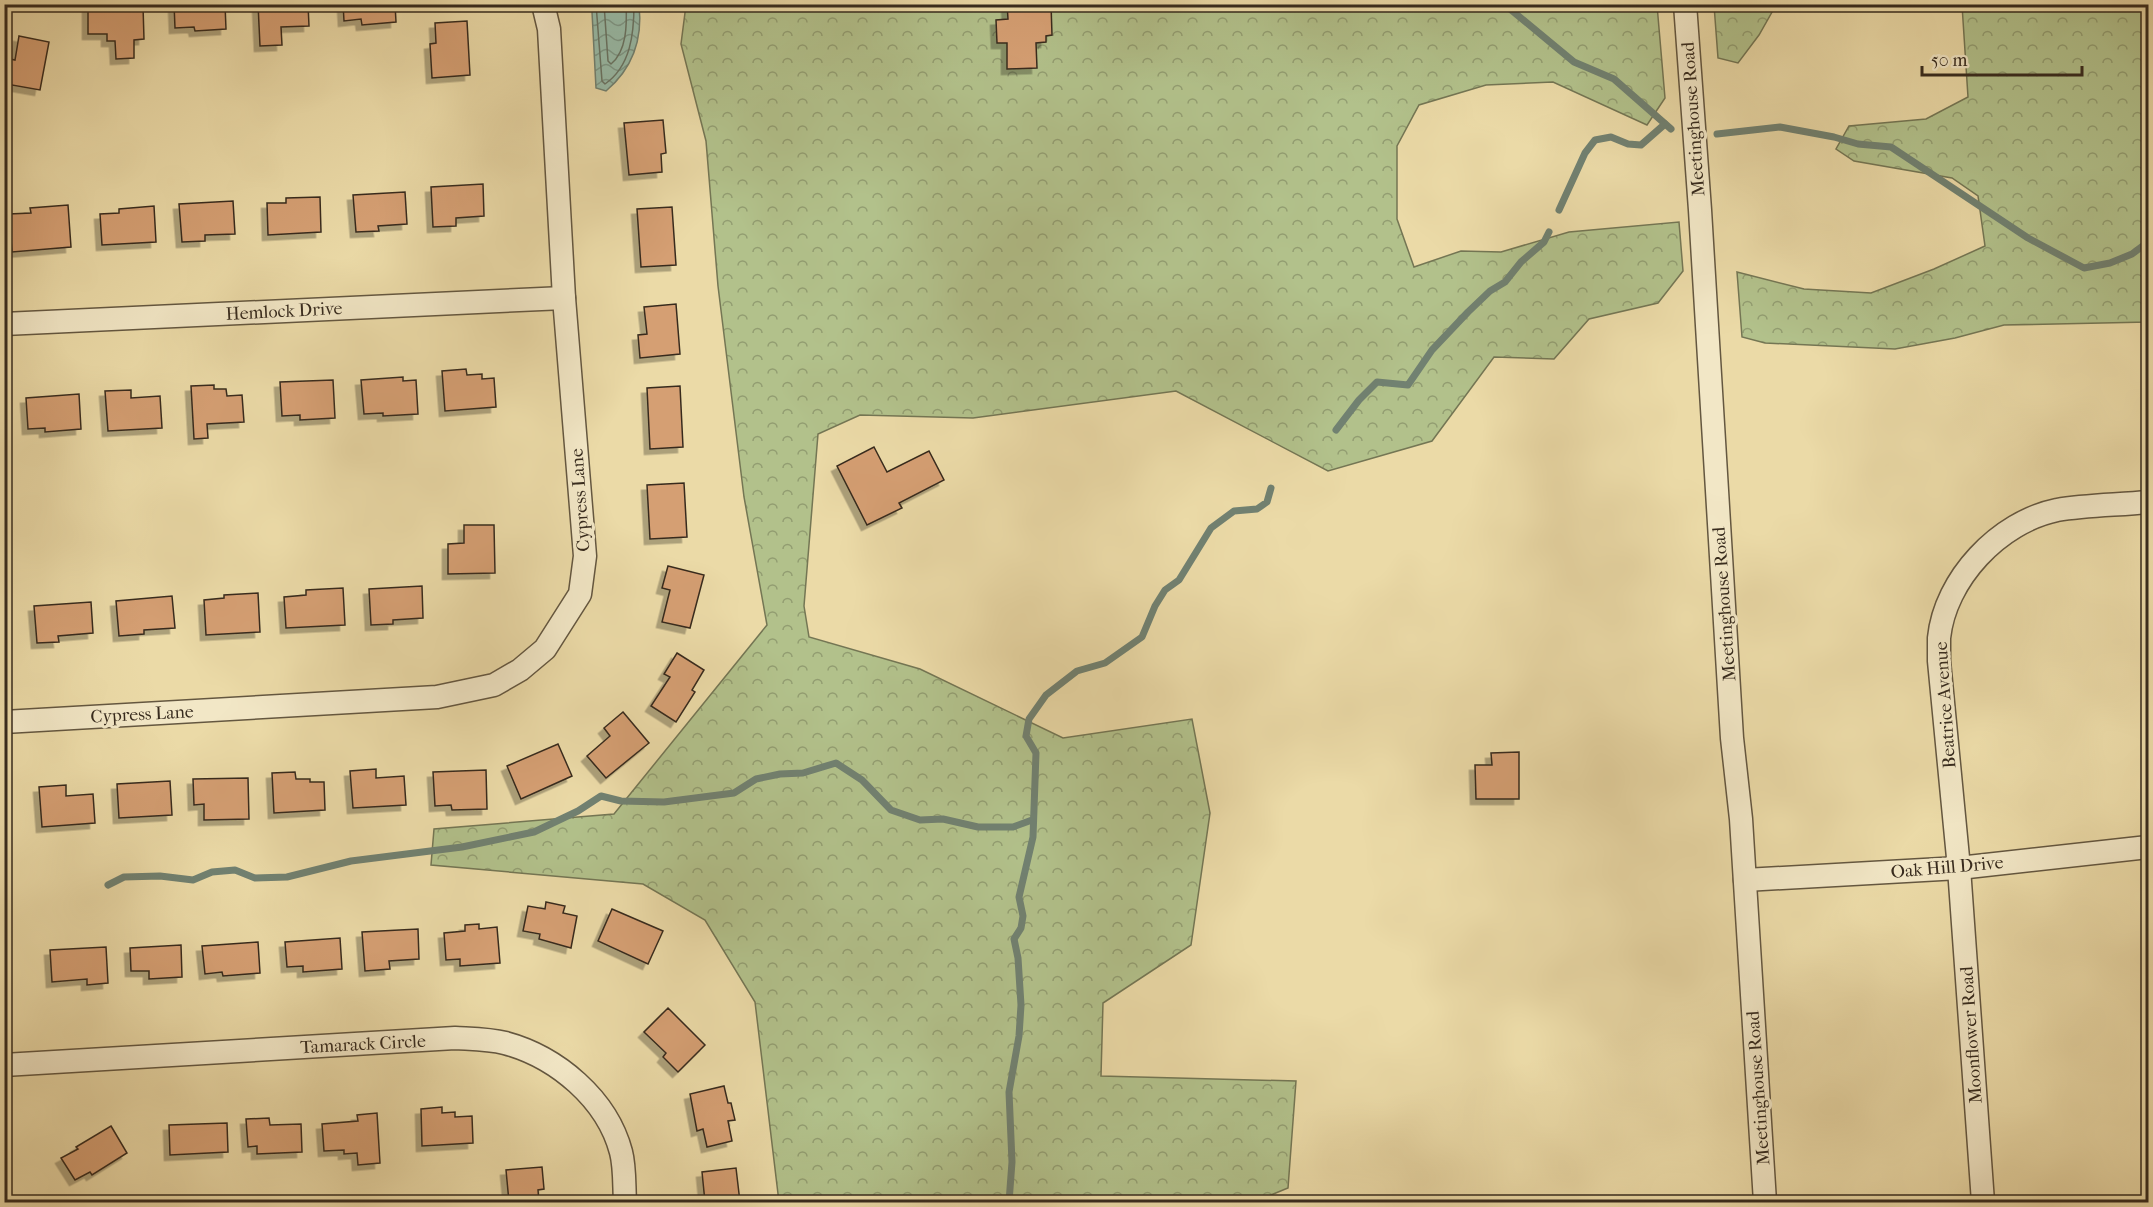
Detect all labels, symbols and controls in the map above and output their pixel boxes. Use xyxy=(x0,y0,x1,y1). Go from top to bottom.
scale bar xyxy=(1922,39,2082,77)
street label: Meetinghouse Road xyxy=(1678,41,1709,197)
text: 50 m xyxy=(1931,50,1968,71)
street label: Hemlock Drive xyxy=(225,298,343,325)
street label: Cypress Lane xyxy=(566,448,595,552)
street label: Meetinghouse Road xyxy=(1709,526,1740,682)
street label: Beatrice Avenue xyxy=(1931,641,1960,769)
street label: Cypress Lane xyxy=(90,701,194,728)
street label: Oak Hill Drive xyxy=(1890,852,2004,883)
street label: Moonflower Road xyxy=(1956,965,1987,1104)
street label: Meetinghouse Road xyxy=(1743,1010,1774,1166)
street label: Tamarack Circle xyxy=(300,1031,426,1058)

